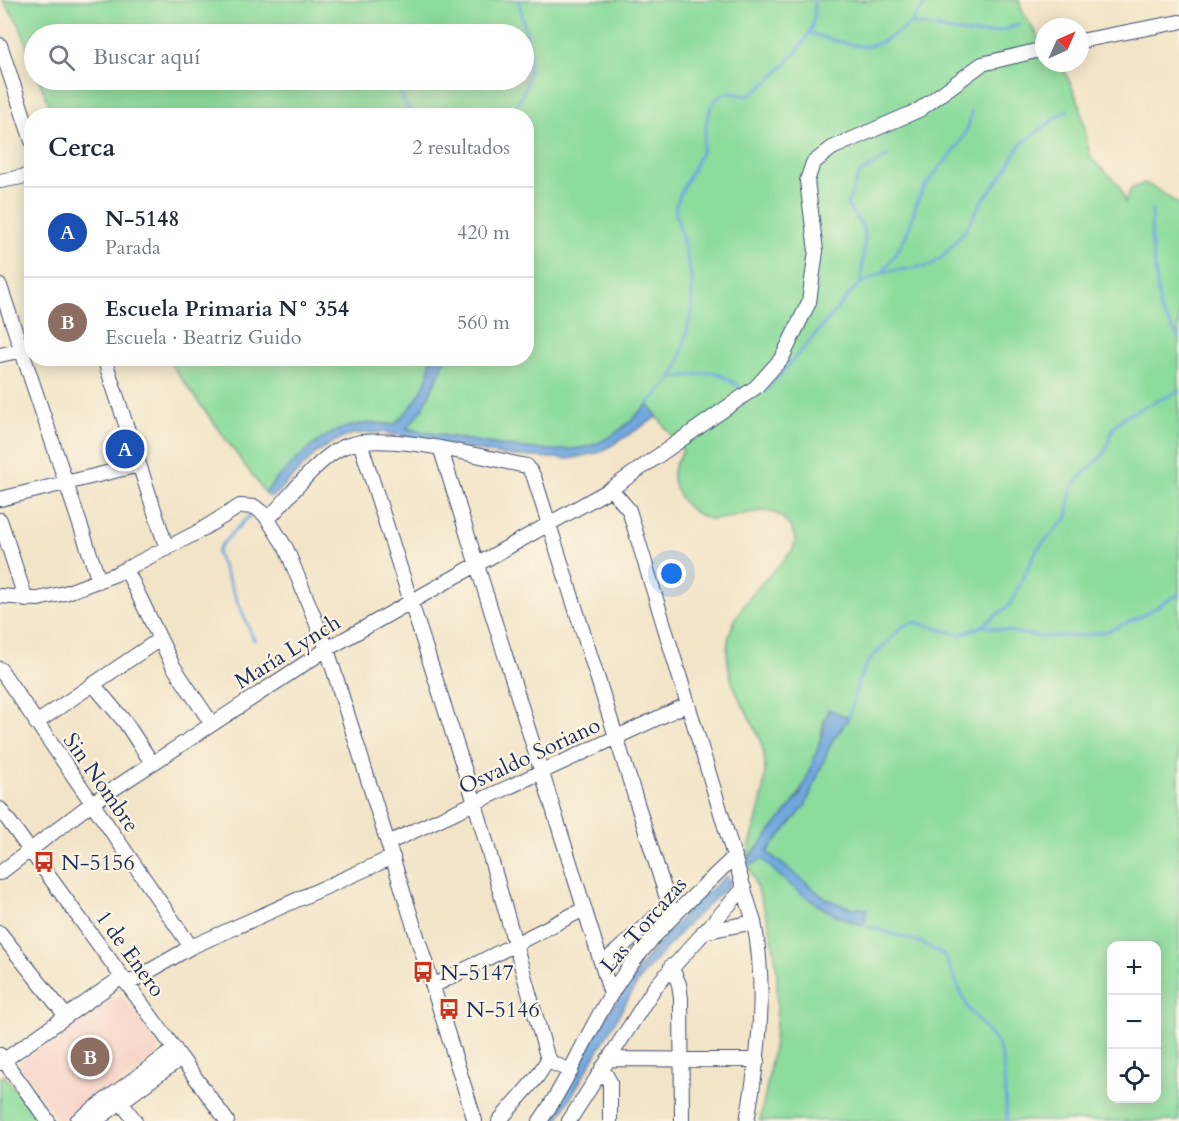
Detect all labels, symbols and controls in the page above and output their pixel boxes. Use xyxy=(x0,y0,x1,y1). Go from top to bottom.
north arrow xyxy=(1035,18,1089,72)
search box xyxy=(24,24,534,90)
icon: search xyxy=(45,41,78,74)
text: Buscar aquí xyxy=(93,42,200,72)
text: Cerca xyxy=(48,130,115,165)
text: 2 resultados xyxy=(412,134,510,161)
text: N-5148 xyxy=(105,204,180,234)
text: A xyxy=(60,219,75,246)
text: 420 m xyxy=(457,219,510,246)
text: Parada xyxy=(105,234,161,261)
text: Escuela Primaria N° 354 xyxy=(105,294,349,324)
text: B xyxy=(60,309,75,336)
text: 560 m xyxy=(457,309,510,336)
text: Escuela · Beatriz Guido xyxy=(105,324,302,351)
pin: A xyxy=(106,426,144,472)
your location xyxy=(657,559,686,588)
street label: María Lynch xyxy=(229,607,346,696)
street label: Osvaldo Soriano xyxy=(454,710,605,802)
street label: Sin Nombre xyxy=(56,727,146,838)
place label: N-5156 xyxy=(61,848,135,878)
bus stop icon: N-5156 xyxy=(32,850,56,874)
street label: Las Torcazas xyxy=(594,870,694,979)
street label: 1 de Enero xyxy=(88,904,172,1003)
map controls xyxy=(1107,941,1161,1103)
button: + xyxy=(1107,941,1161,995)
place label: N-5147 xyxy=(440,958,514,988)
bus stop icon: N-5147 xyxy=(411,960,435,984)
place label: N-5146 xyxy=(466,995,540,1025)
button: − xyxy=(1107,995,1161,1049)
bus stop icon: N-5146 xyxy=(437,997,461,1021)
pin: B xyxy=(70,1034,110,1080)
button: locate xyxy=(1107,1049,1161,1103)

